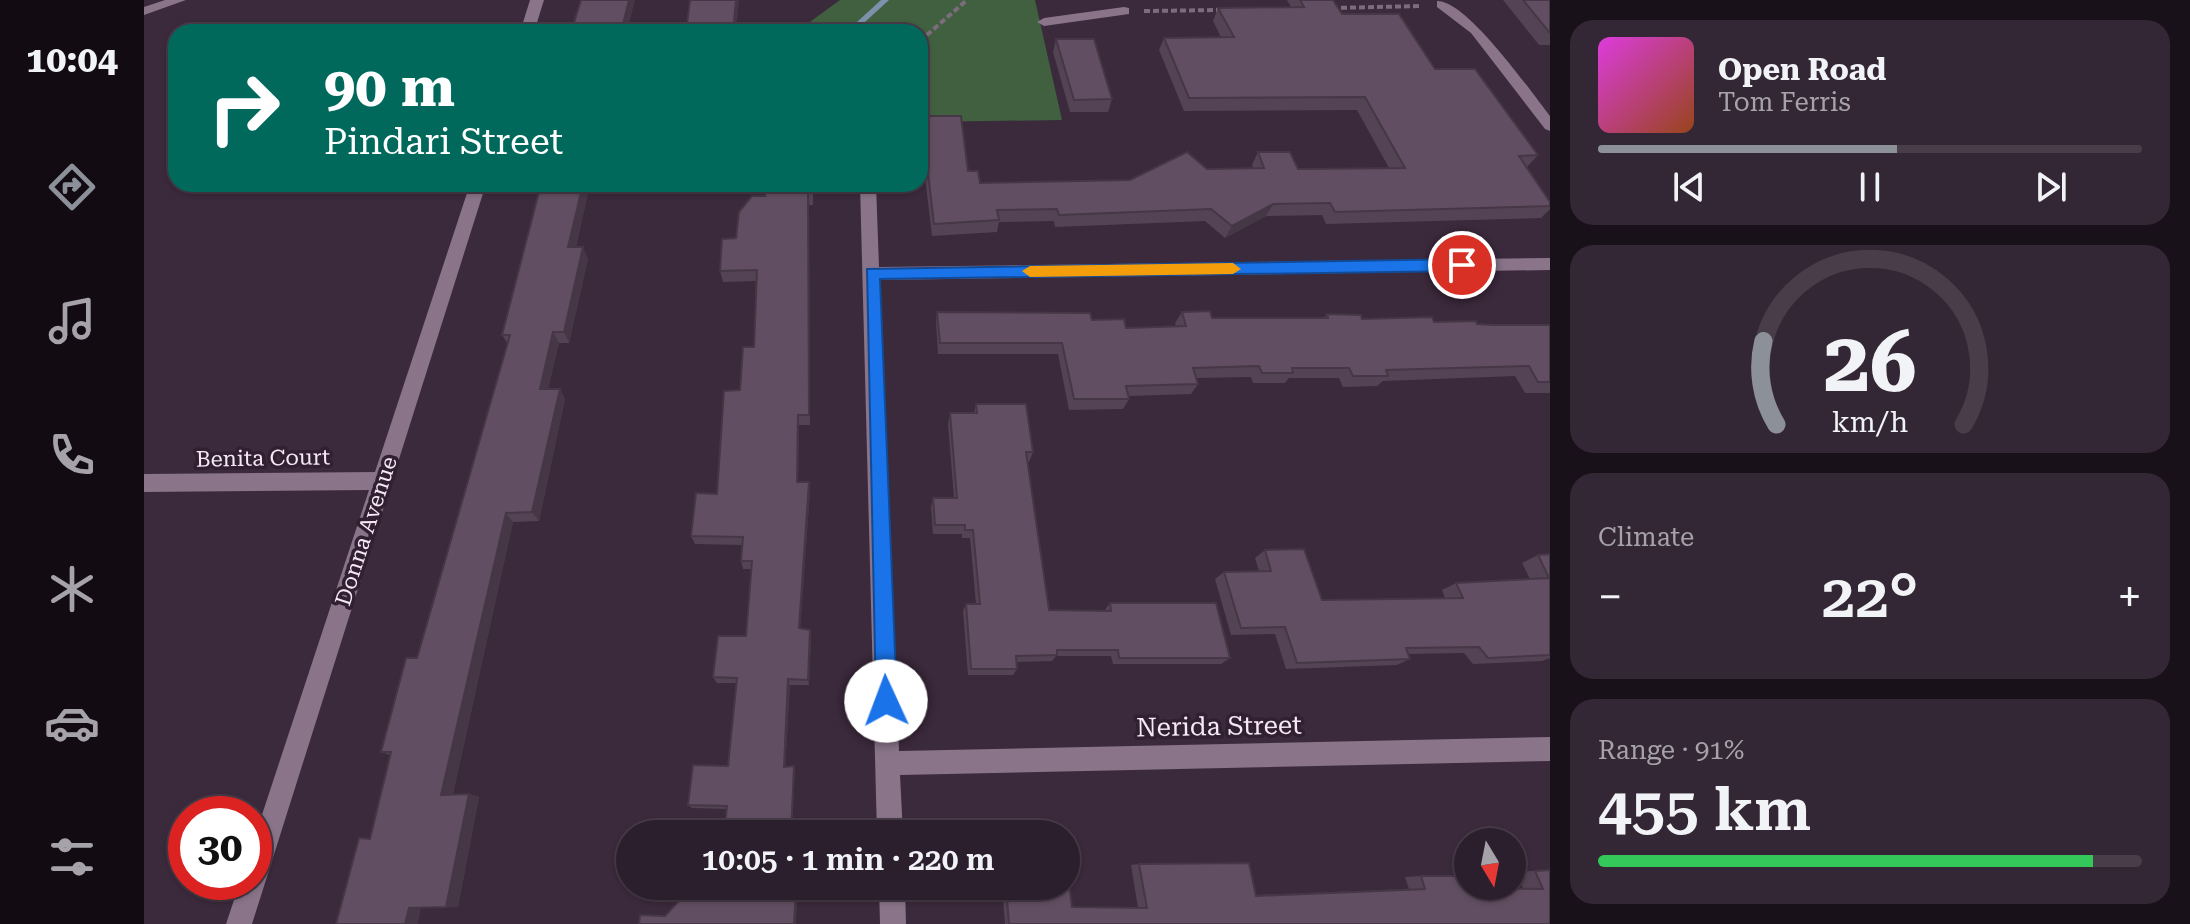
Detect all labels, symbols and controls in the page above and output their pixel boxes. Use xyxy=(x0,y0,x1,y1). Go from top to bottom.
text: 10:04 xyxy=(26,39,118,81)
text: Open Road xyxy=(1718,52,1886,87)
text: 90 m xyxy=(324,54,455,120)
icon: right xyxy=(192,56,296,160)
text: Tom Ferris xyxy=(1718,87,1851,117)
text: Pindari Street xyxy=(324,121,563,163)
icon: directions xyxy=(44,159,100,215)
icon: previous xyxy=(1667,165,1711,209)
icon: pause xyxy=(1848,165,1892,209)
icon: next xyxy=(2029,165,2073,209)
pin xyxy=(1428,231,1496,299)
icon: arrive xyxy=(1440,243,1484,287)
icon: music xyxy=(44,293,100,349)
text: 26 xyxy=(1823,314,1917,411)
text: km/h xyxy=(1832,406,1908,440)
icon: phone xyxy=(44,427,100,483)
street label: Benita Court xyxy=(196,444,330,472)
street label: Donna Avenue xyxy=(330,453,402,609)
text: Climate xyxy=(1598,522,1694,552)
icon: climate xyxy=(44,561,100,617)
text: 22° xyxy=(1822,561,1918,632)
text: − xyxy=(1598,571,1623,623)
text: + xyxy=(2117,571,2142,623)
position arrow xyxy=(844,659,928,743)
icon: car xyxy=(44,695,100,751)
street label: Nerida Street xyxy=(1136,710,1302,742)
text: Range · 91% xyxy=(1598,735,1744,765)
text: 455 km xyxy=(1598,774,1811,845)
speed limit sign: 30 xyxy=(168,796,272,900)
north arrow xyxy=(1454,828,1526,900)
map controls xyxy=(1454,828,1526,900)
icon: filters xyxy=(44,829,100,885)
text: 10:05 · 1 min · 220 m xyxy=(702,842,994,877)

